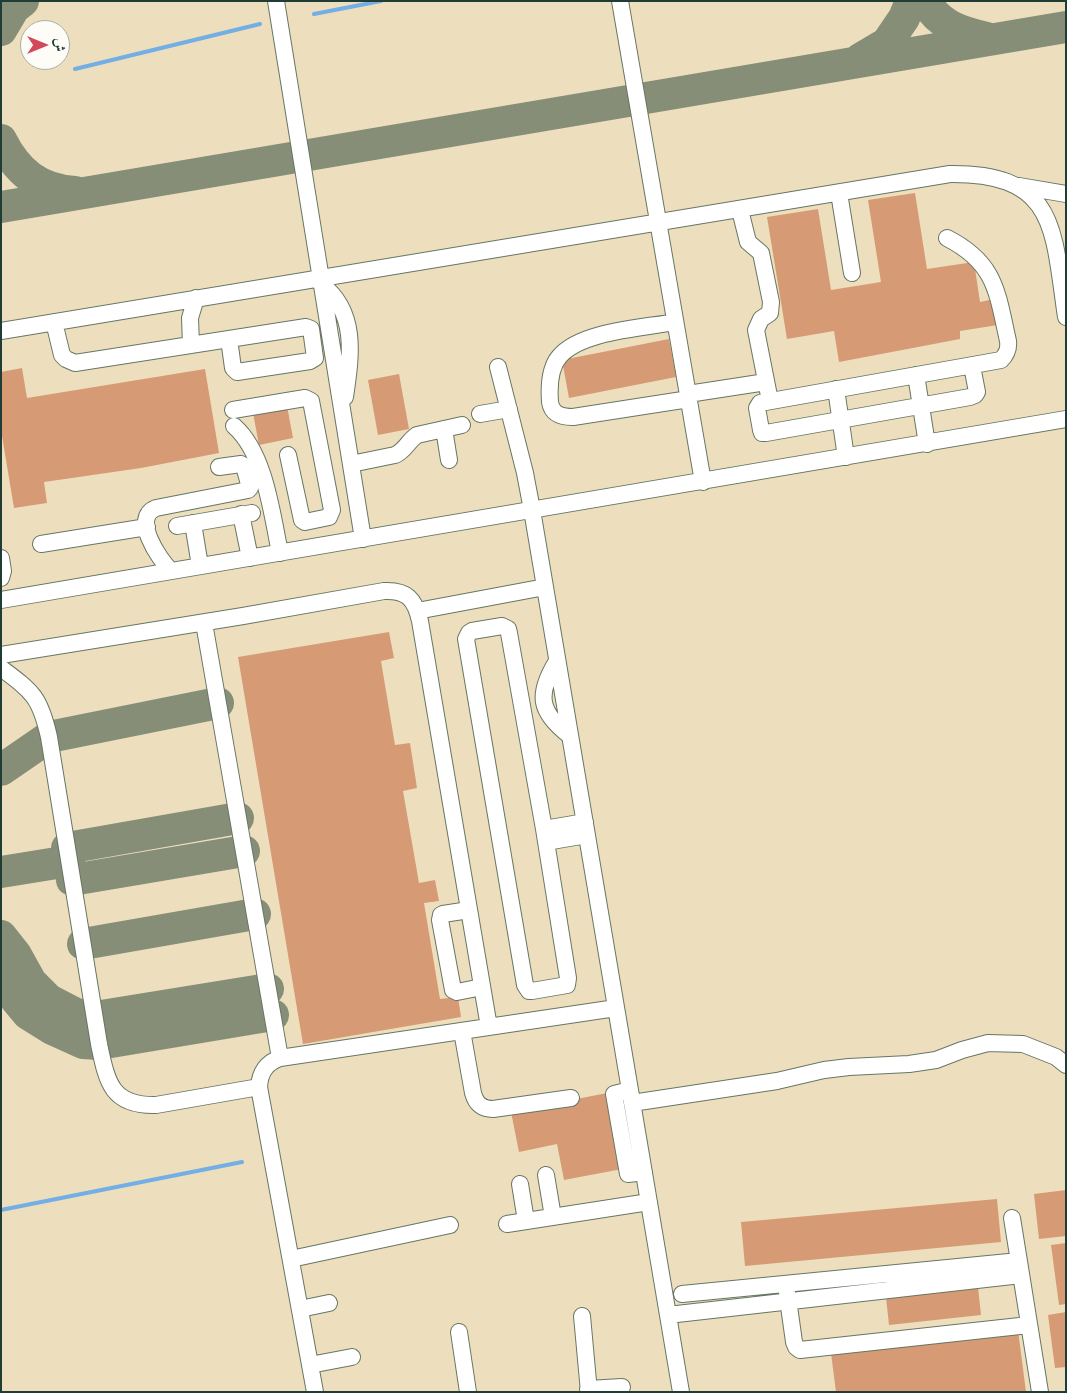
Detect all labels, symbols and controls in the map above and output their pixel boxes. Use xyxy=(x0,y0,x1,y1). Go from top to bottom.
north arrow xyxy=(20,20,70,70)
text: ش xyxy=(50,38,68,52)

